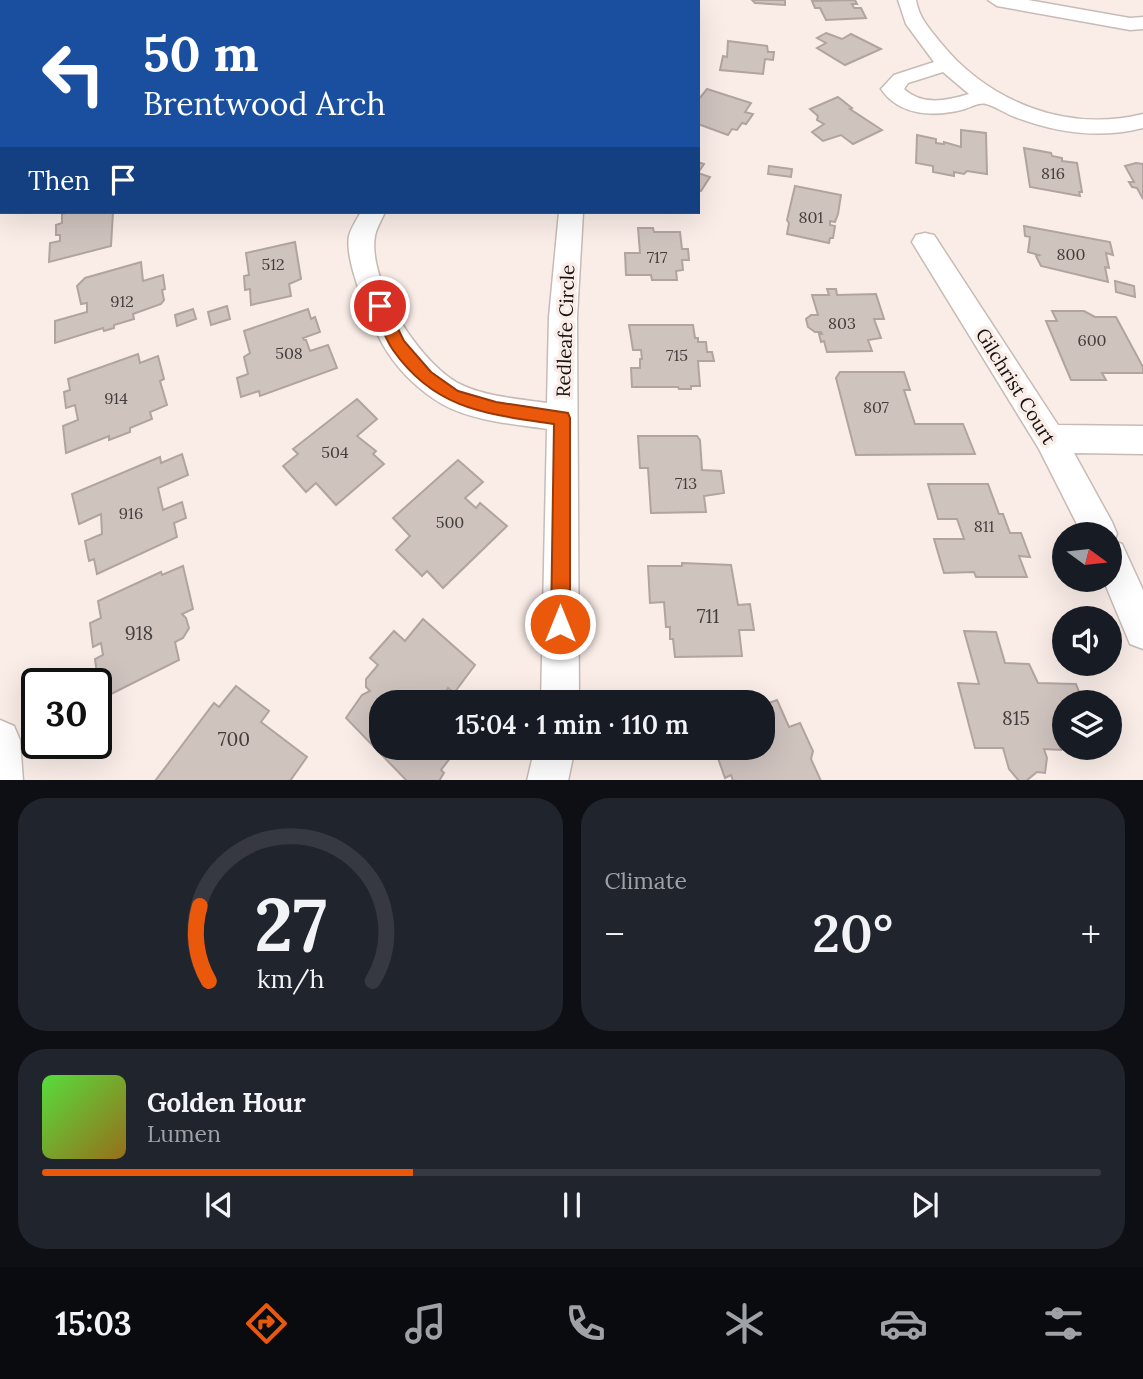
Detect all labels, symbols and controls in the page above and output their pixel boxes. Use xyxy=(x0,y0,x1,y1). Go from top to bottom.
text: 50 m xyxy=(143,22,259,84)
icon: left xyxy=(28,28,119,119)
text: Brentwood Arch xyxy=(143,83,386,124)
icon: arrive xyxy=(104,161,142,199)
house number: 816 xyxy=(1041,163,1065,183)
text: Then xyxy=(28,164,90,197)
house number: 801 xyxy=(799,207,824,227)
house number: 800 xyxy=(1057,244,1085,264)
house number: 717 xyxy=(647,247,668,267)
house number: 512 xyxy=(261,254,285,274)
street label: Redleafe Circle xyxy=(551,264,579,398)
pin xyxy=(350,276,410,336)
icon: arrive xyxy=(361,287,399,325)
house number: 912 xyxy=(110,291,134,311)
house number: 803 xyxy=(828,313,856,333)
street label: Gilchrist Court xyxy=(971,323,1062,449)
house number: 600 xyxy=(1077,330,1107,350)
house number: 508 xyxy=(275,343,303,363)
house number: 715 xyxy=(666,345,688,365)
house number: 914 xyxy=(104,388,128,408)
house number: 807 xyxy=(863,397,890,417)
house number: 504 xyxy=(321,442,349,462)
house number: 713 xyxy=(675,473,697,493)
house number: 916 xyxy=(119,503,143,523)
house number: 500 xyxy=(436,512,464,532)
house number: 811 xyxy=(974,516,994,536)
north arrow xyxy=(1052,522,1122,592)
map controls xyxy=(1052,522,1122,760)
position arrow xyxy=(523,587,597,661)
house number: 711 xyxy=(697,604,719,628)
button: sound xyxy=(1052,606,1122,676)
house number: 918 xyxy=(125,621,153,645)
speed limit sign: 30 xyxy=(21,668,112,759)
button: layers xyxy=(1052,690,1122,760)
house number: 815 xyxy=(1002,706,1030,730)
text: 15:04 · 1 min · 110 m xyxy=(455,708,689,741)
house number: 700 xyxy=(218,727,250,751)
text: Climate xyxy=(605,866,687,895)
text: 27 xyxy=(254,878,327,971)
text: 20° xyxy=(812,900,893,966)
text: − xyxy=(605,910,625,958)
text: + xyxy=(1081,910,1101,958)
text: km/h xyxy=(256,962,324,994)
text: Golden Hour xyxy=(147,1086,306,1119)
text: Lumen xyxy=(147,1119,221,1148)
icon: previous xyxy=(200,1186,238,1224)
icon: pause xyxy=(553,1186,591,1224)
icon: next xyxy=(906,1186,944,1224)
icon: directions xyxy=(242,1299,291,1348)
icon: music xyxy=(401,1299,450,1348)
icon: phone xyxy=(561,1299,610,1348)
icon: climate xyxy=(720,1299,769,1348)
icon: car xyxy=(879,1299,928,1348)
icon: filters xyxy=(1039,1299,1088,1348)
text: 15:03 xyxy=(55,1303,132,1344)

